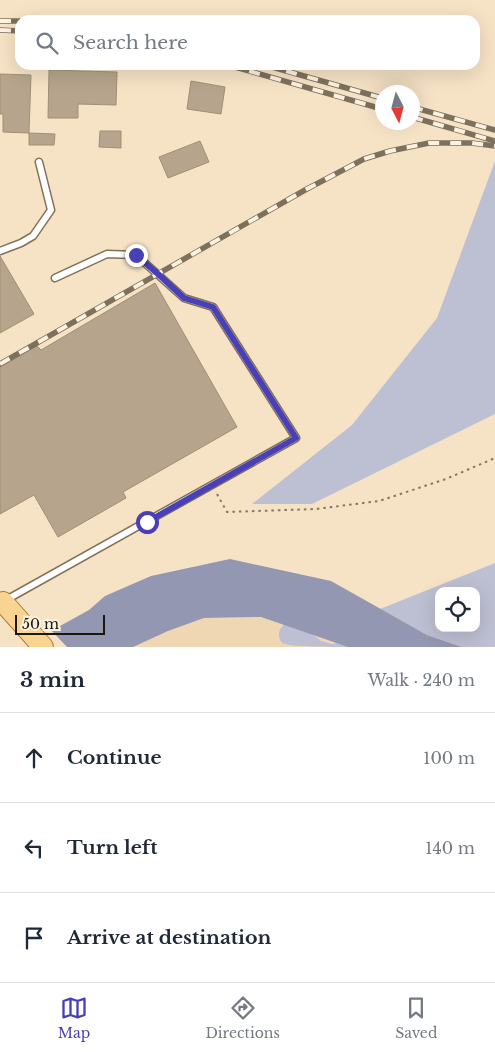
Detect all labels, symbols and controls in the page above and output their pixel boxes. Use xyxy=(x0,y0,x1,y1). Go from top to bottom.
search box xyxy=(15,15,480,70)
icon: search xyxy=(33,29,61,57)
text: Search here xyxy=(73,31,188,54)
north arrow xyxy=(375,85,420,130)
route end xyxy=(125,244,148,267)
route start xyxy=(136,511,159,534)
map controls xyxy=(435,587,480,632)
button: locate xyxy=(435,587,480,632)
scale bar xyxy=(15,612,105,635)
text: 50 m xyxy=(22,615,59,633)
text: 3 min xyxy=(20,667,85,693)
text: Walk · 240 m xyxy=(368,670,475,690)
icon: ahead xyxy=(20,744,48,772)
text: Continue xyxy=(67,746,162,769)
text: 100 m xyxy=(423,748,475,768)
icon: left xyxy=(20,834,48,862)
text: Turn left xyxy=(67,836,158,859)
text: 140 m xyxy=(425,838,475,858)
icon: arrive xyxy=(20,924,48,952)
text: Arrive at destination xyxy=(67,926,271,949)
tab: Map xyxy=(58,994,90,1042)
tab: Directions xyxy=(205,994,280,1042)
tab: Saved xyxy=(395,994,437,1042)

